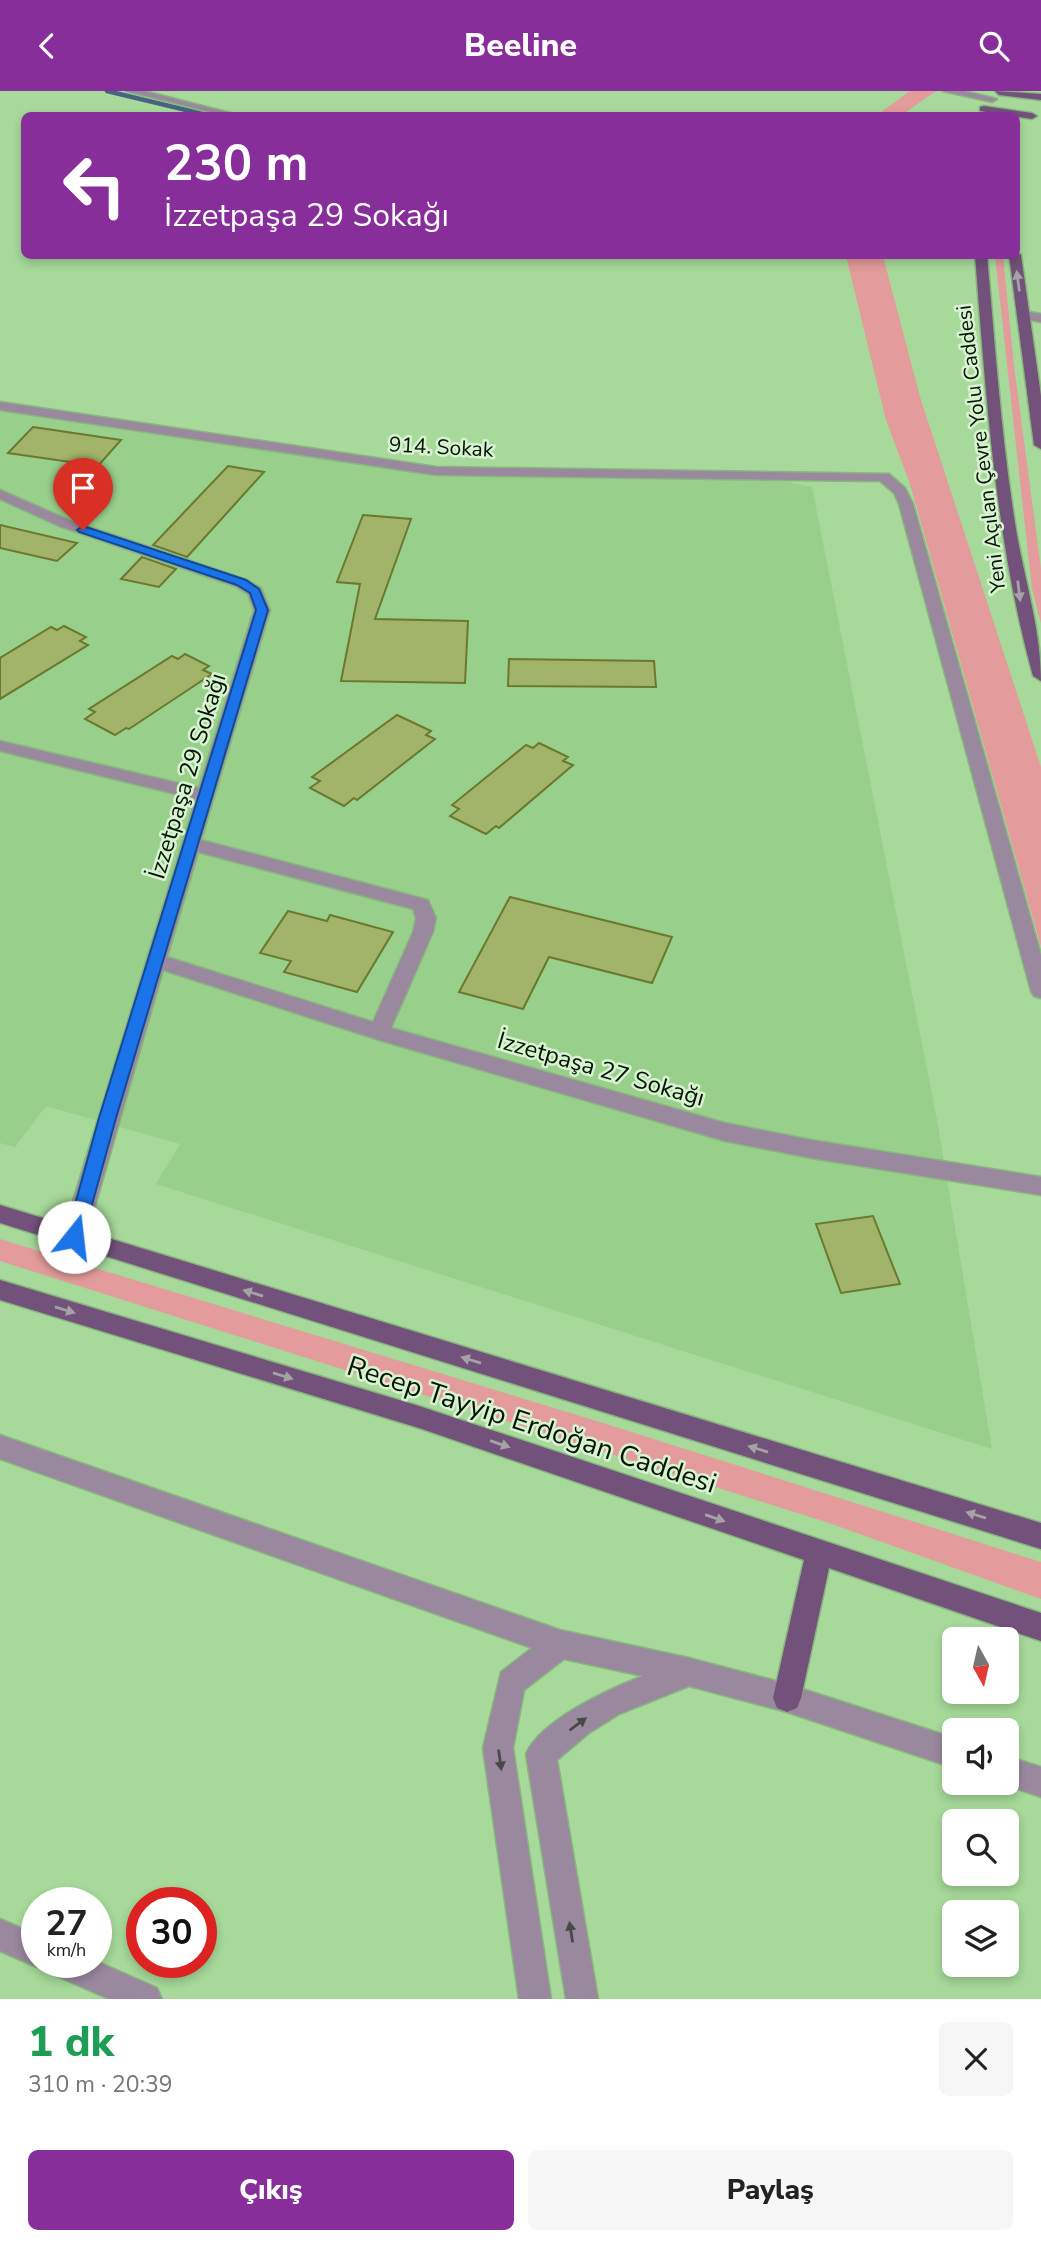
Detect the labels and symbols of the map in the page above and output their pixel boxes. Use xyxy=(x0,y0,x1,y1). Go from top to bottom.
one-way arrow xyxy=(1013,270,1024,292)
street label: Yeni Açılan Çevre Yolu Caddesi xyxy=(949,304,1013,595)
street label: 914. Sokak xyxy=(388,430,494,464)
pin xyxy=(53,458,113,530)
one-way arrow xyxy=(1013,580,1024,602)
street label: İzzetpaşa 29 Sokağı xyxy=(140,669,234,883)
street label: İzzetpaşa 27 Sokağı xyxy=(494,1024,708,1114)
position arrow xyxy=(37,1200,111,1274)
one-way arrow xyxy=(243,1287,264,1297)
one-way arrow xyxy=(55,1305,76,1315)
street label: Recep Tayyip Erdoğan Caddesi xyxy=(342,1347,721,1503)
one-way arrow xyxy=(460,1354,481,1364)
one-way arrow xyxy=(273,1371,294,1381)
one-way arrow xyxy=(490,1439,511,1450)
one-way arrow xyxy=(748,1443,769,1453)
one-way arrow xyxy=(965,1510,986,1520)
one-way arrow xyxy=(705,1513,726,1524)
north arrow xyxy=(942,1627,1018,1705)
one-way arrow xyxy=(569,1718,587,1732)
one-way arrow xyxy=(495,1749,506,1771)
speed limit sign: 30 xyxy=(126,1887,217,1978)
one-way arrow xyxy=(565,1921,576,1943)

